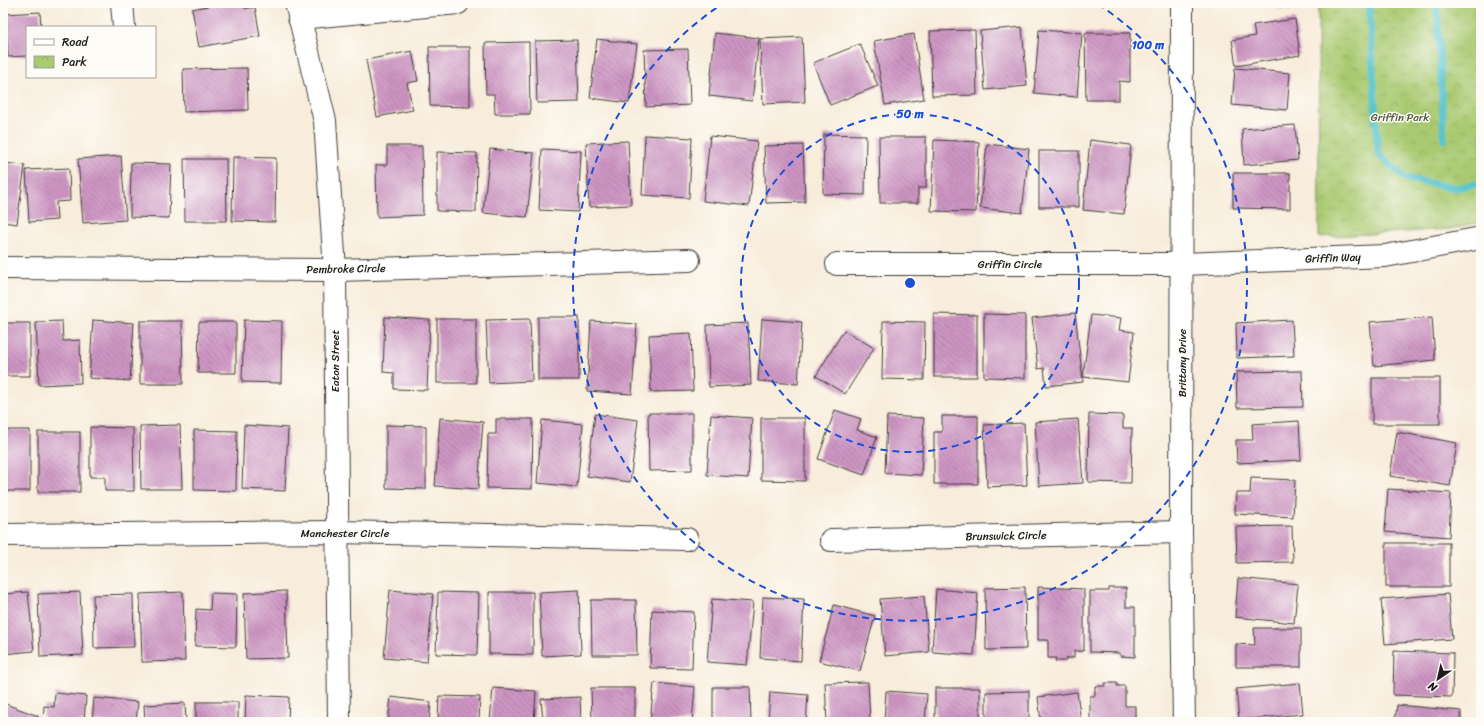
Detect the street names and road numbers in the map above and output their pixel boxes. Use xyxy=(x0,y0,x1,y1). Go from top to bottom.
street label: Griffin Way xyxy=(1305,248,1362,268)
street label: Griffin Circle xyxy=(978,255,1043,274)
street label: Pembroke Circle xyxy=(306,259,386,279)
street label: Brittany Drive xyxy=(1173,328,1192,397)
street label: Eaton Street xyxy=(326,330,345,392)
street label: Manchester Circle xyxy=(301,524,390,543)
street label: Brunswick Circle xyxy=(965,526,1047,546)

